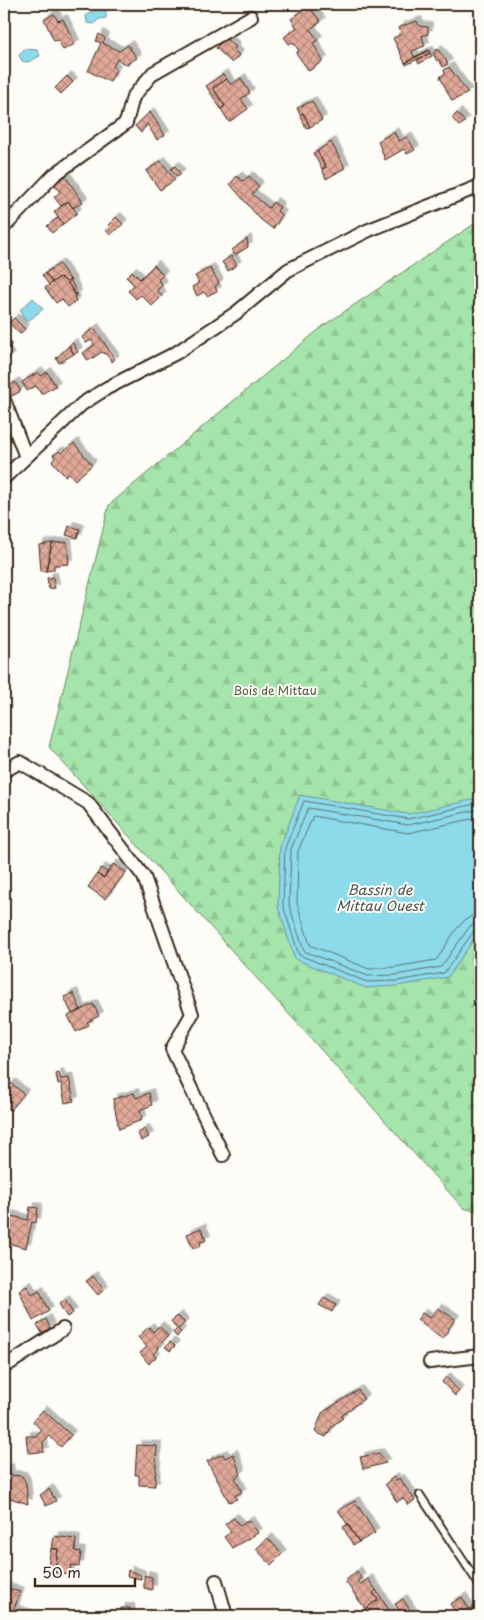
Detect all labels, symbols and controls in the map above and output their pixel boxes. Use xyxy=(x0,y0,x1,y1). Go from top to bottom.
park label: Bois de Mittau xyxy=(233,681,317,699)
water label: Bassin de Mittau Ouest xyxy=(336,879,425,916)
scale bar xyxy=(35,1555,135,1587)
text: 50 m xyxy=(42,1560,81,1583)

